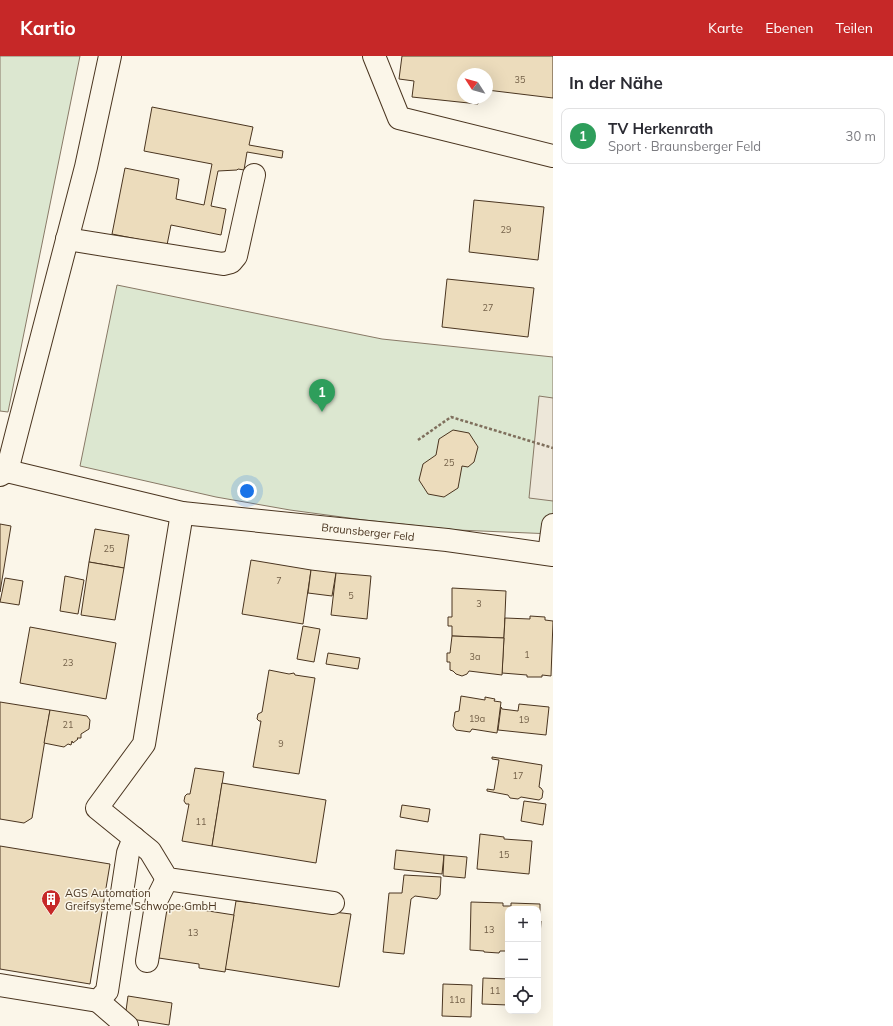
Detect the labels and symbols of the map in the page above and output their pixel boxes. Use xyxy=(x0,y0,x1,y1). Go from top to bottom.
north arrow xyxy=(457,68,493,104)
house number: 35 xyxy=(515,74,526,85)
house number: 29 xyxy=(501,224,511,235)
house number: 27 xyxy=(483,302,493,313)
pin: 1 xyxy=(309,379,335,412)
house number: 25 xyxy=(444,457,455,468)
your location xyxy=(237,481,257,501)
street label: Braunsberger Feld xyxy=(321,520,415,544)
house number: 25 xyxy=(104,543,115,554)
house number: 7 xyxy=(276,575,282,586)
house number: 5 xyxy=(348,590,354,601)
house number: 3 xyxy=(476,598,482,609)
house number: 1 xyxy=(524,649,530,660)
house number: 3a xyxy=(470,651,480,662)
house number: 23 xyxy=(63,657,73,668)
house number: 19a xyxy=(469,713,485,724)
house number: 19 xyxy=(519,714,529,725)
house number: 21 xyxy=(63,719,73,730)
house number: 9 xyxy=(278,738,284,749)
house number: 17 xyxy=(513,770,523,781)
house number: 11 xyxy=(196,816,206,827)
house number: 15 xyxy=(499,849,510,860)
place label: AGS Automation Greifsysteme Schwope GmbH xyxy=(65,886,217,913)
building icon: AGS Automation Greifsysteme Schwope GmbH xyxy=(40,888,62,916)
house number: 13 xyxy=(484,924,494,935)
house number: 13 xyxy=(188,927,198,938)
house number: 11 xyxy=(490,985,500,996)
house number: 11a xyxy=(449,994,465,1005)

